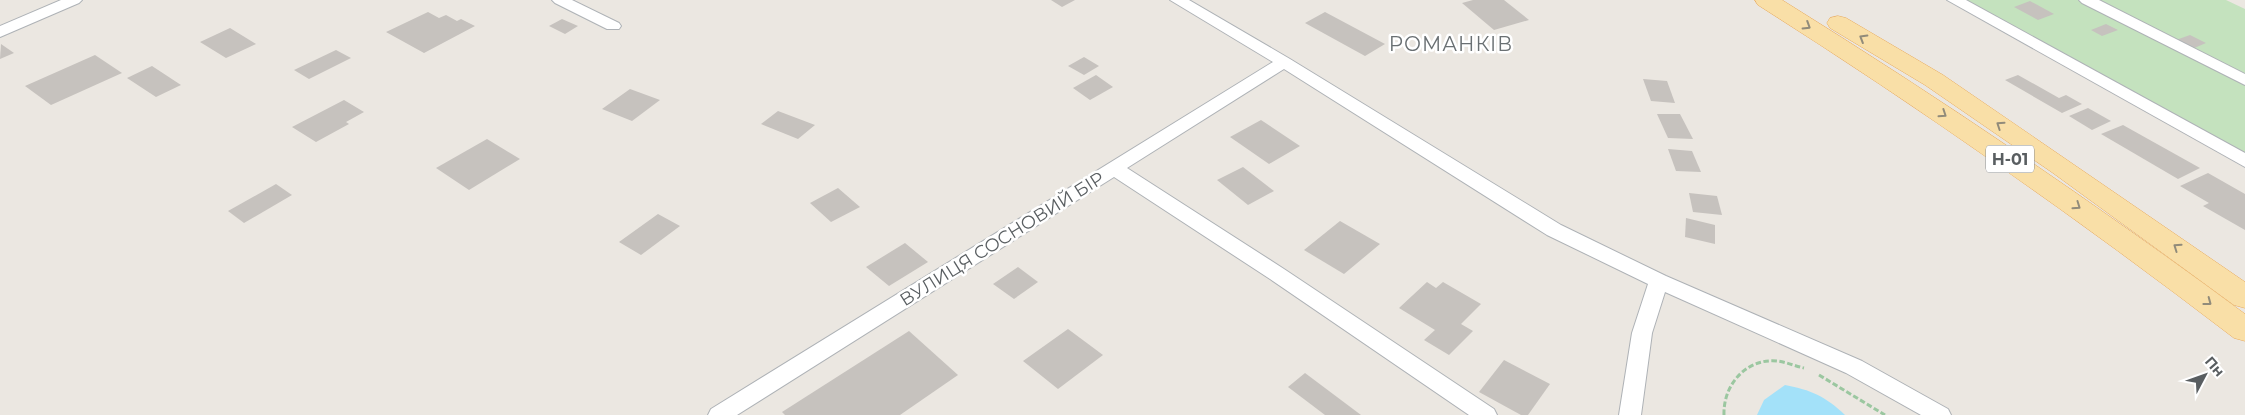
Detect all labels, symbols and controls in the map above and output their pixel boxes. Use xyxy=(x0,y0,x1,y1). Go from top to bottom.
one-way arrow xyxy=(1802,19,1811,29)
district label: РОМАНКІВ xyxy=(1389,32,1513,56)
one-way arrow xyxy=(1860,35,1869,45)
one-way arrow xyxy=(1938,108,1947,117)
one-way arrow xyxy=(1997,122,2006,131)
road number: Н-01 xyxy=(1986,146,2034,172)
street label: ВУЛИЦЯ СОСНОВИЙ БІР xyxy=(896,167,1108,311)
one-way arrow xyxy=(2071,200,2081,209)
one-way arrow xyxy=(2174,244,2183,253)
one-way arrow xyxy=(2202,296,2212,305)
north arrow xyxy=(2180,350,2230,400)
text: Пн xyxy=(2201,353,2229,380)

